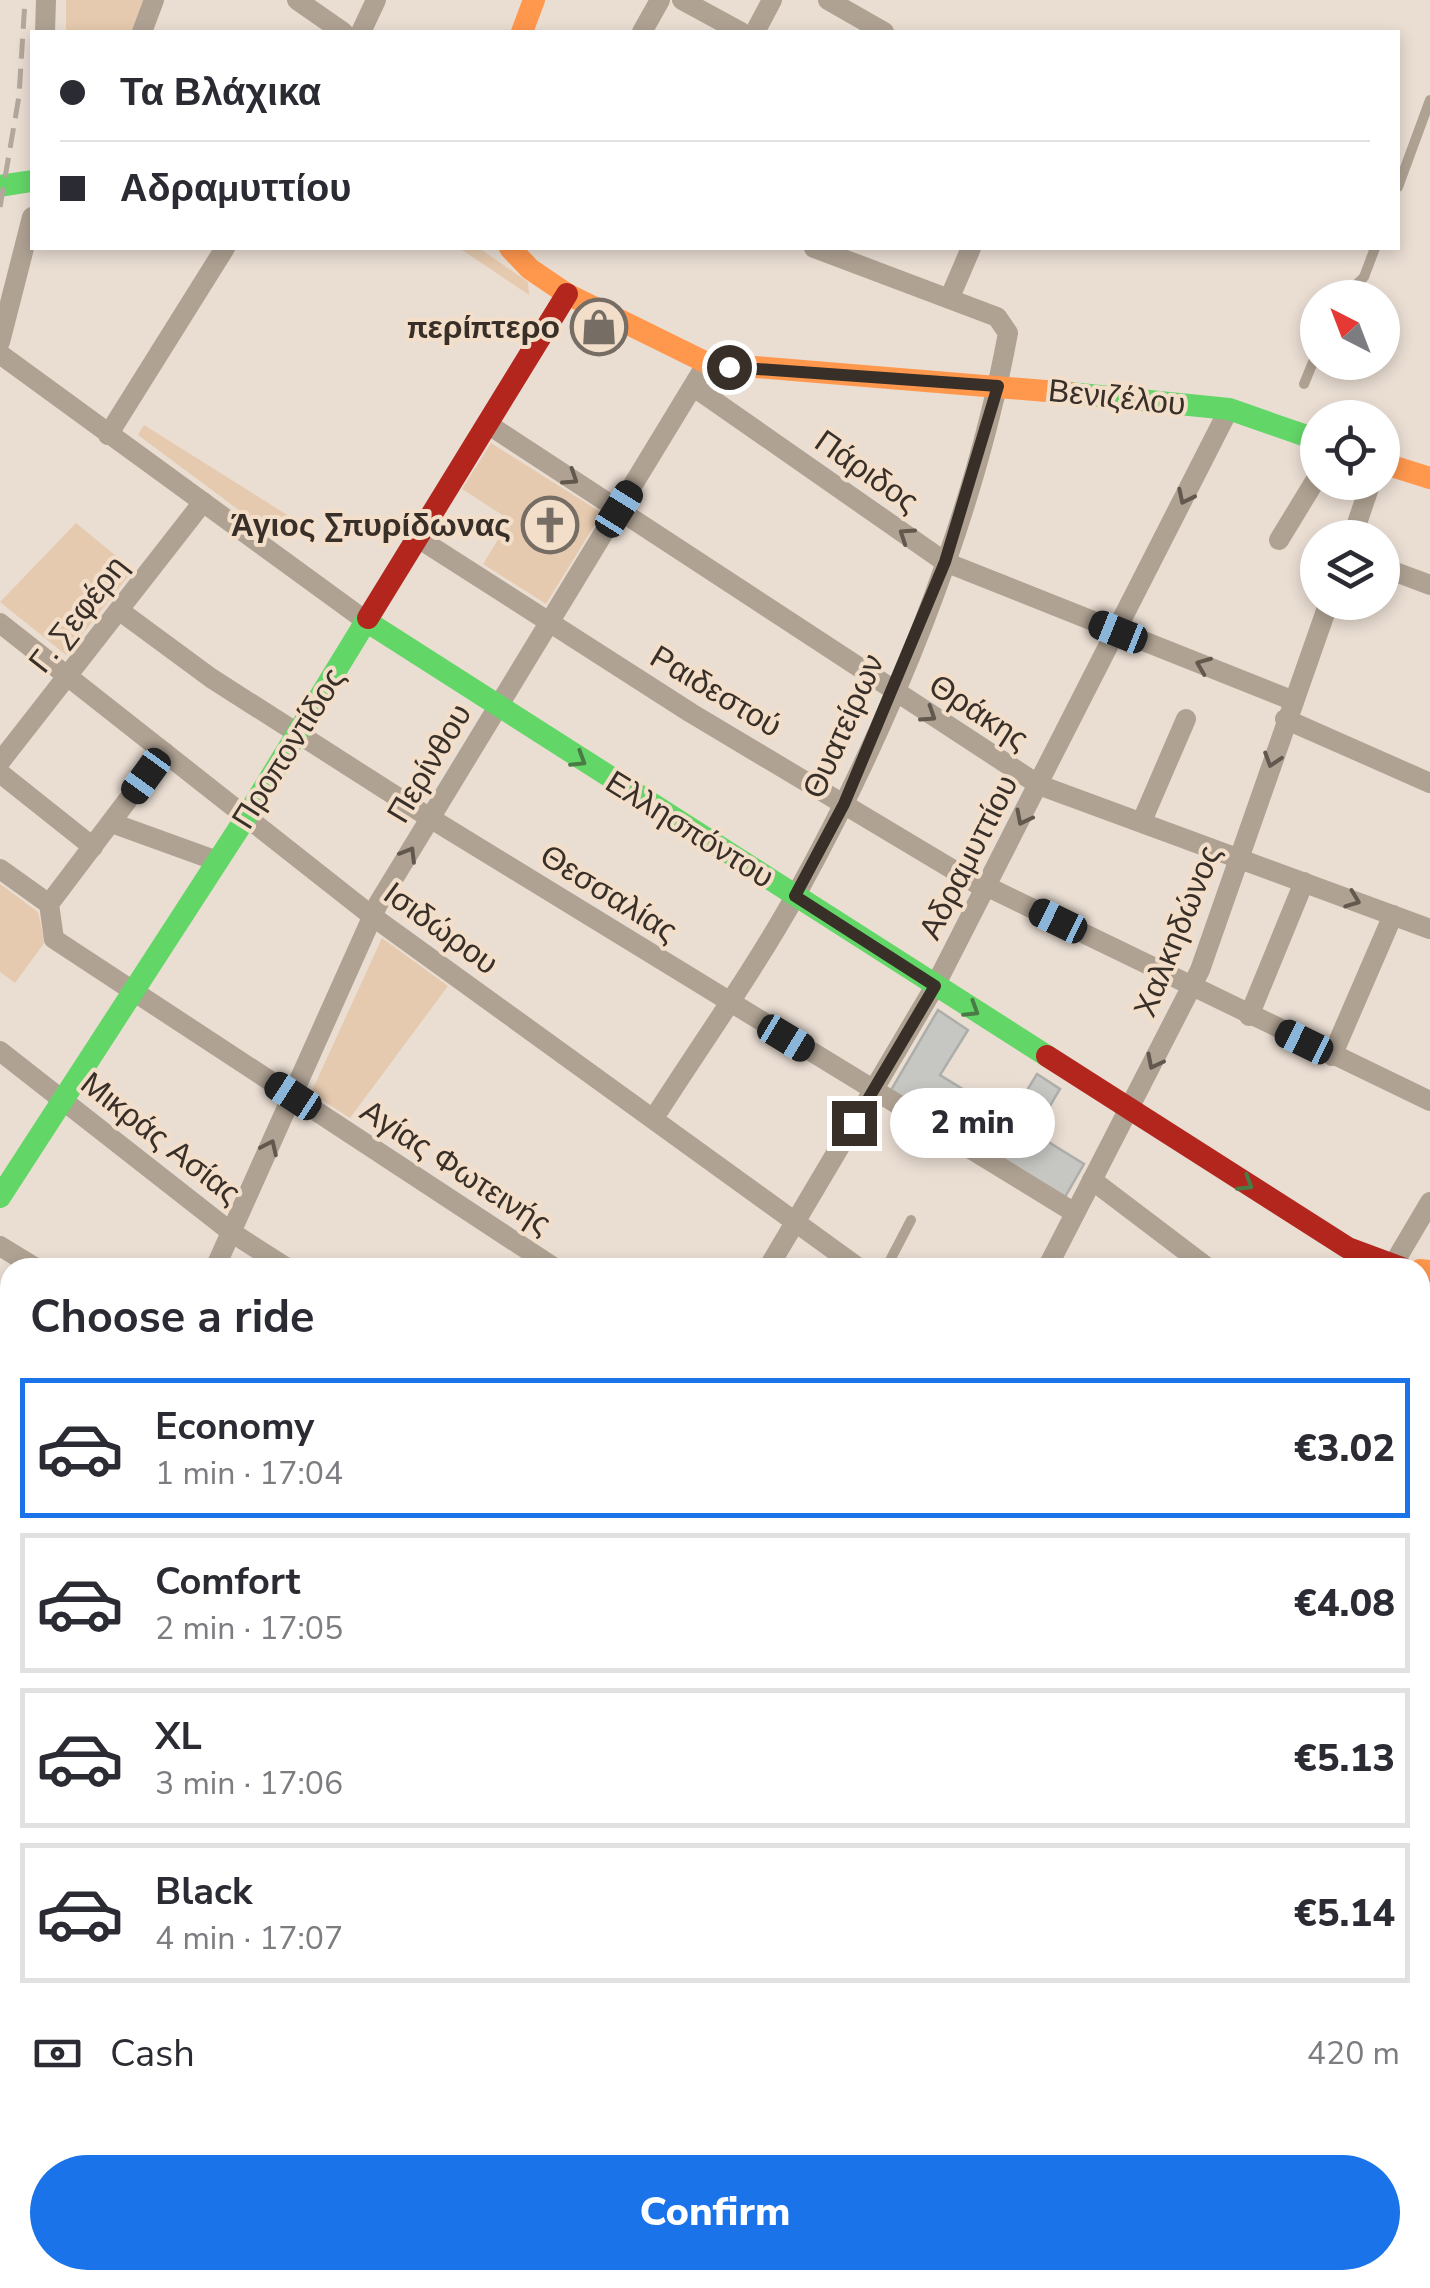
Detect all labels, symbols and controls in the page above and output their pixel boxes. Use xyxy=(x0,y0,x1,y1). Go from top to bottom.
text: Τα Βλάχικα xyxy=(120,67,321,118)
text: Αδραμυττίου xyxy=(120,163,351,214)
north arrow xyxy=(1300,280,1400,380)
map controls xyxy=(1300,280,1400,620)
shop icon: περίπτερο xyxy=(569,297,629,357)
place label: περίπτερο xyxy=(408,306,560,349)
route start xyxy=(707,345,752,390)
street label: Βενιζέλου xyxy=(1046,369,1188,426)
button: locate xyxy=(1300,400,1400,500)
street label: Πάριδος xyxy=(806,420,927,523)
one-way arrow xyxy=(560,465,578,484)
car xyxy=(590,476,648,542)
one-way arrow xyxy=(1178,486,1197,504)
church icon: Άγιος Σπυρίδωνας xyxy=(520,495,580,555)
place label: Άγιος Σπυρίδωνας xyxy=(231,504,511,547)
button: layers xyxy=(1300,520,1400,620)
one-way arrow xyxy=(898,529,917,547)
street label: Γ. Σεφέρη xyxy=(19,547,138,682)
car xyxy=(1085,607,1151,657)
street label: Ραιδεστού xyxy=(642,635,790,748)
street label: Θυατείρων xyxy=(792,647,894,805)
one-way arrow xyxy=(1195,656,1213,676)
street label: Προποντίδος xyxy=(222,659,355,837)
street label: Θράκης xyxy=(921,664,1037,761)
street label: Περίνθου xyxy=(377,696,482,831)
one-way arrow xyxy=(918,703,936,722)
car xyxy=(116,743,176,809)
one-way arrow xyxy=(569,747,587,766)
one-way arrow xyxy=(1263,751,1283,768)
street label: Ελλησπόντου xyxy=(597,761,782,898)
street label: Αδραμυττίου xyxy=(909,768,1028,947)
one-way arrow xyxy=(1015,808,1035,826)
street label: Θεσσαλίας xyxy=(532,834,686,953)
street label: Χαλκηδώνος xyxy=(1124,839,1231,1023)
one-way arrow xyxy=(397,847,416,865)
street label: Ισιδώρου xyxy=(375,872,507,985)
one-way arrow xyxy=(1343,888,1361,908)
car xyxy=(1024,894,1092,948)
one-way arrow xyxy=(961,997,979,1016)
car xyxy=(753,1010,819,1066)
car xyxy=(1270,1015,1338,1069)
one-way arrow xyxy=(1146,1051,1166,1069)
street label: Μικράς Ασίας xyxy=(72,1062,250,1215)
car xyxy=(260,1067,326,1125)
callout: 2 min xyxy=(889,1088,1054,1158)
street label: Αγίας Φωτεινής xyxy=(352,1090,559,1245)
route end xyxy=(832,1101,877,1146)
text: 2 min xyxy=(930,1101,1015,1144)
one-way arrow xyxy=(257,1139,277,1157)
one-way arrow xyxy=(1235,1171,1253,1190)
text: Choose a ride xyxy=(30,1287,315,1348)
text: Economy xyxy=(155,1401,314,1452)
icon: car xyxy=(35,1403,125,1493)
text: €3.02 xyxy=(1294,1423,1395,1474)
text: 1 min · 17:04 xyxy=(155,1452,343,1495)
text: Comfort xyxy=(155,1556,300,1607)
icon: car xyxy=(35,1558,125,1648)
text: €4.08 xyxy=(1294,1578,1395,1629)
text: 2 min · 17:05 xyxy=(155,1607,343,1650)
text: XL xyxy=(155,1711,202,1762)
icon: car xyxy=(35,1713,125,1803)
text: €5.13 xyxy=(1294,1733,1395,1784)
text: 3 min · 17:06 xyxy=(155,1762,343,1805)
text: Black xyxy=(155,1866,252,1917)
icon: car xyxy=(35,1868,125,1958)
text: €5.14 xyxy=(1294,1888,1395,1939)
text: 4 min · 17:07 xyxy=(155,1917,343,1960)
icon: cash xyxy=(30,2026,85,2081)
text: Cash xyxy=(110,2028,195,2079)
text: 420 m xyxy=(1307,2032,1400,2075)
button: Confirm xyxy=(30,2155,1400,2270)

